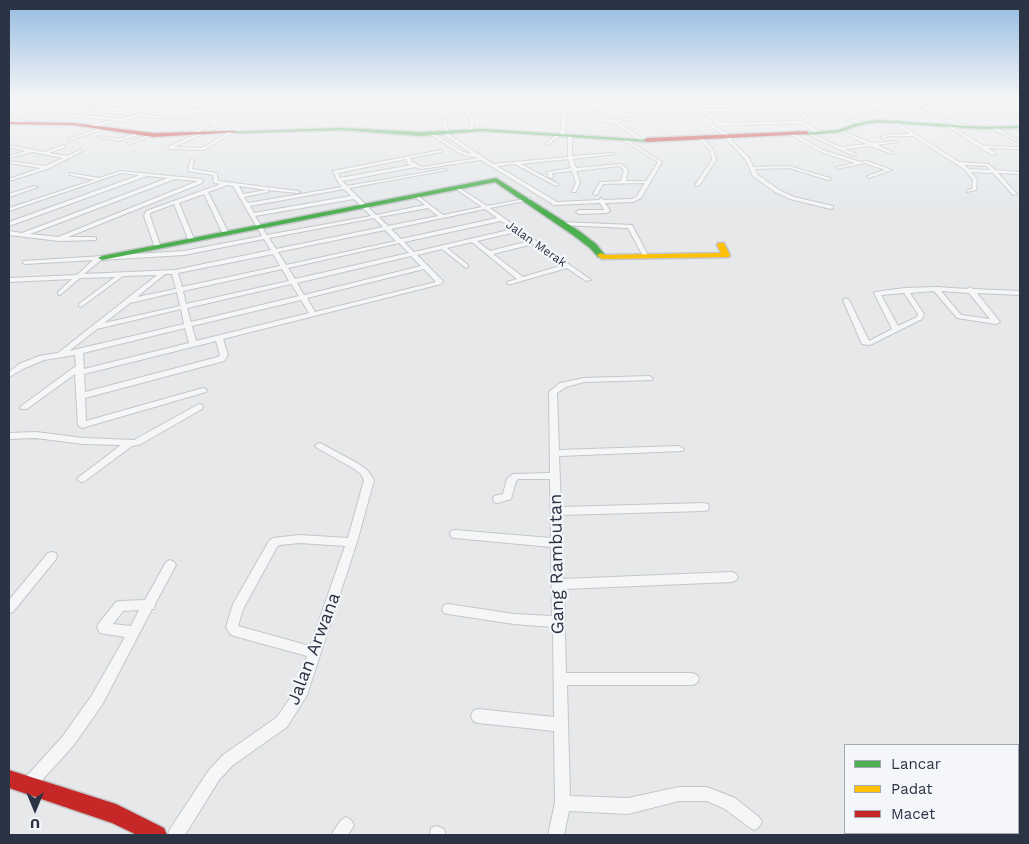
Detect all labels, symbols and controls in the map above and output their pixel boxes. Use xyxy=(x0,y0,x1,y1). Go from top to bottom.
street label: Jalan Merak xyxy=(503,218,569,270)
street label: Gang Rambutan xyxy=(545,493,569,635)
street label: Jalan Arwana xyxy=(283,590,345,708)
legend xyxy=(844,744,1019,834)
text: Lancar xyxy=(891,755,941,773)
text: Padat xyxy=(891,780,933,798)
north arrow xyxy=(10,784,60,834)
text: Macet xyxy=(891,805,935,823)
text: U xyxy=(30,816,40,832)

